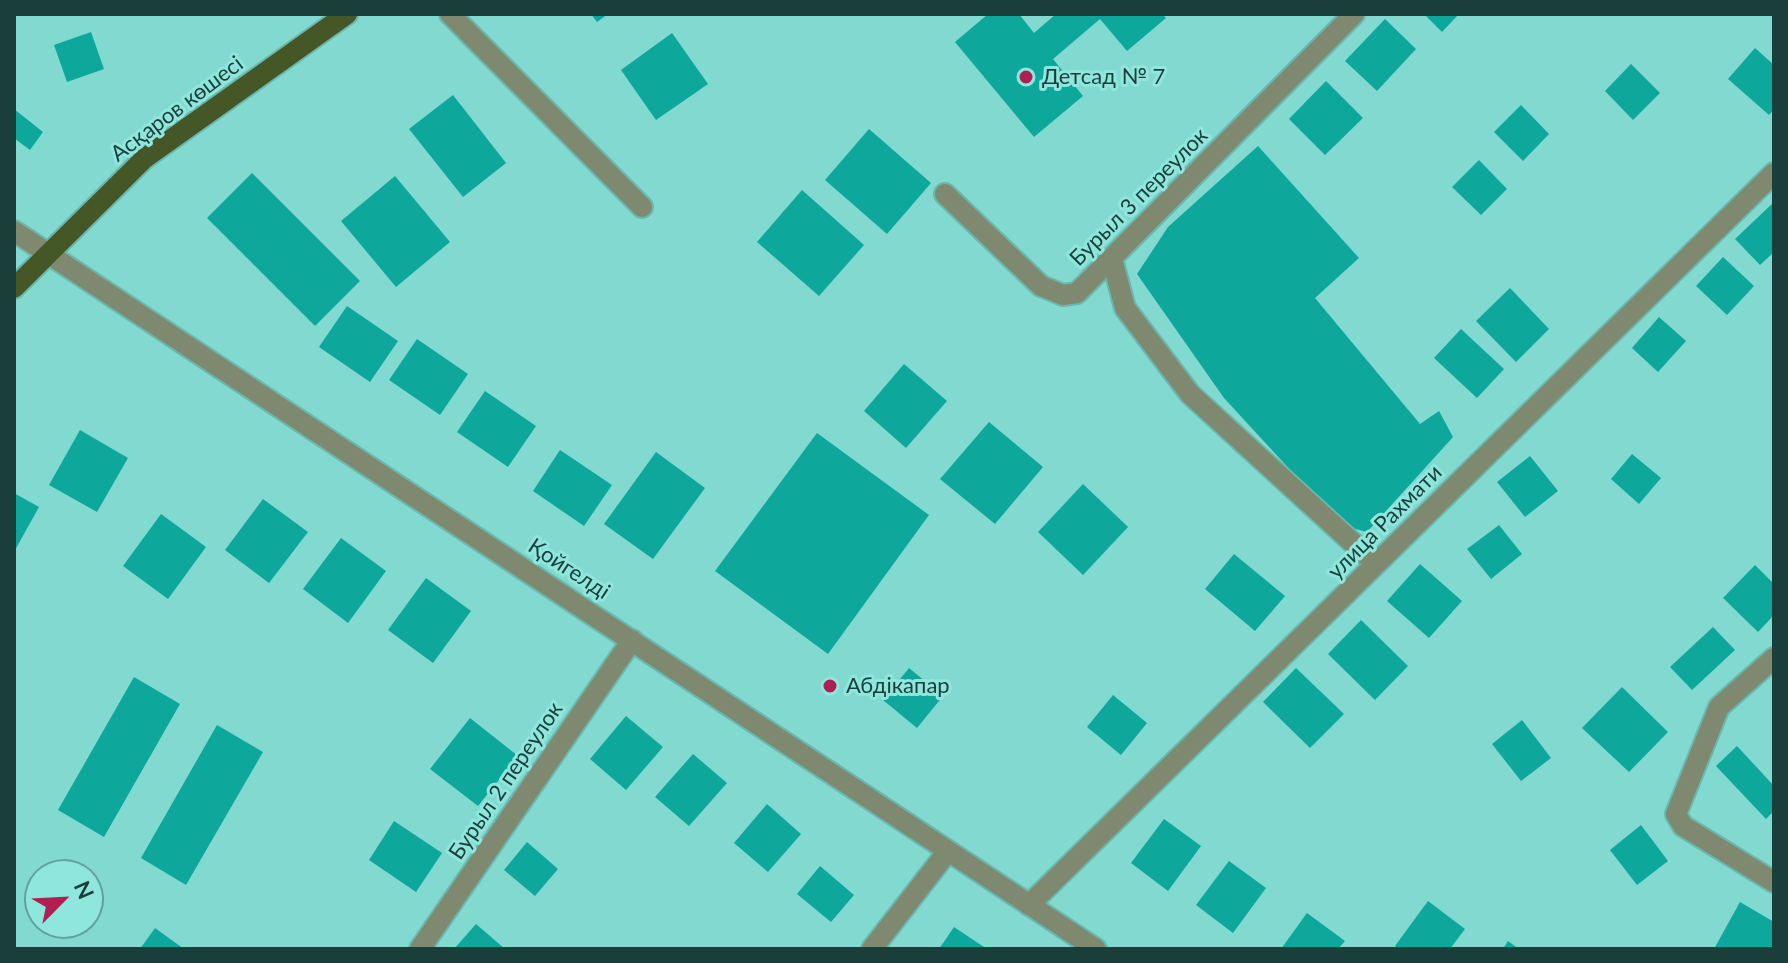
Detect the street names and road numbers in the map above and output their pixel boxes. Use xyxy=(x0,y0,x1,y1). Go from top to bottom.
street label: Асқаров көшесі xyxy=(106,51,248,167)
street label: Бурыл 3 переулок xyxy=(1065,123,1213,271)
street label: улица Рахмати xyxy=(1322,459,1448,585)
street label: Қойгелді xyxy=(523,533,615,605)
street label: Бурыл 2 переулок xyxy=(444,697,568,865)

